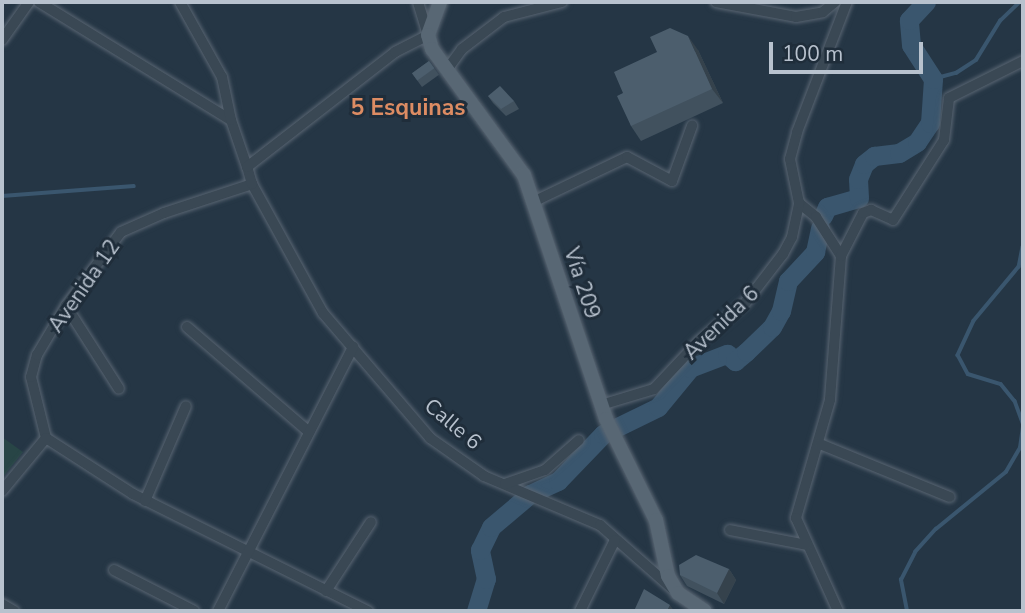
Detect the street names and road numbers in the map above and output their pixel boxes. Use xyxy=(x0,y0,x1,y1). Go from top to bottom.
street label: Avenida 12 xyxy=(43,235,125,337)
street label: Vía 209 xyxy=(559,244,605,322)
street label: Avenida 6 xyxy=(678,281,764,365)
street label: Calle 6 xyxy=(419,393,487,455)

